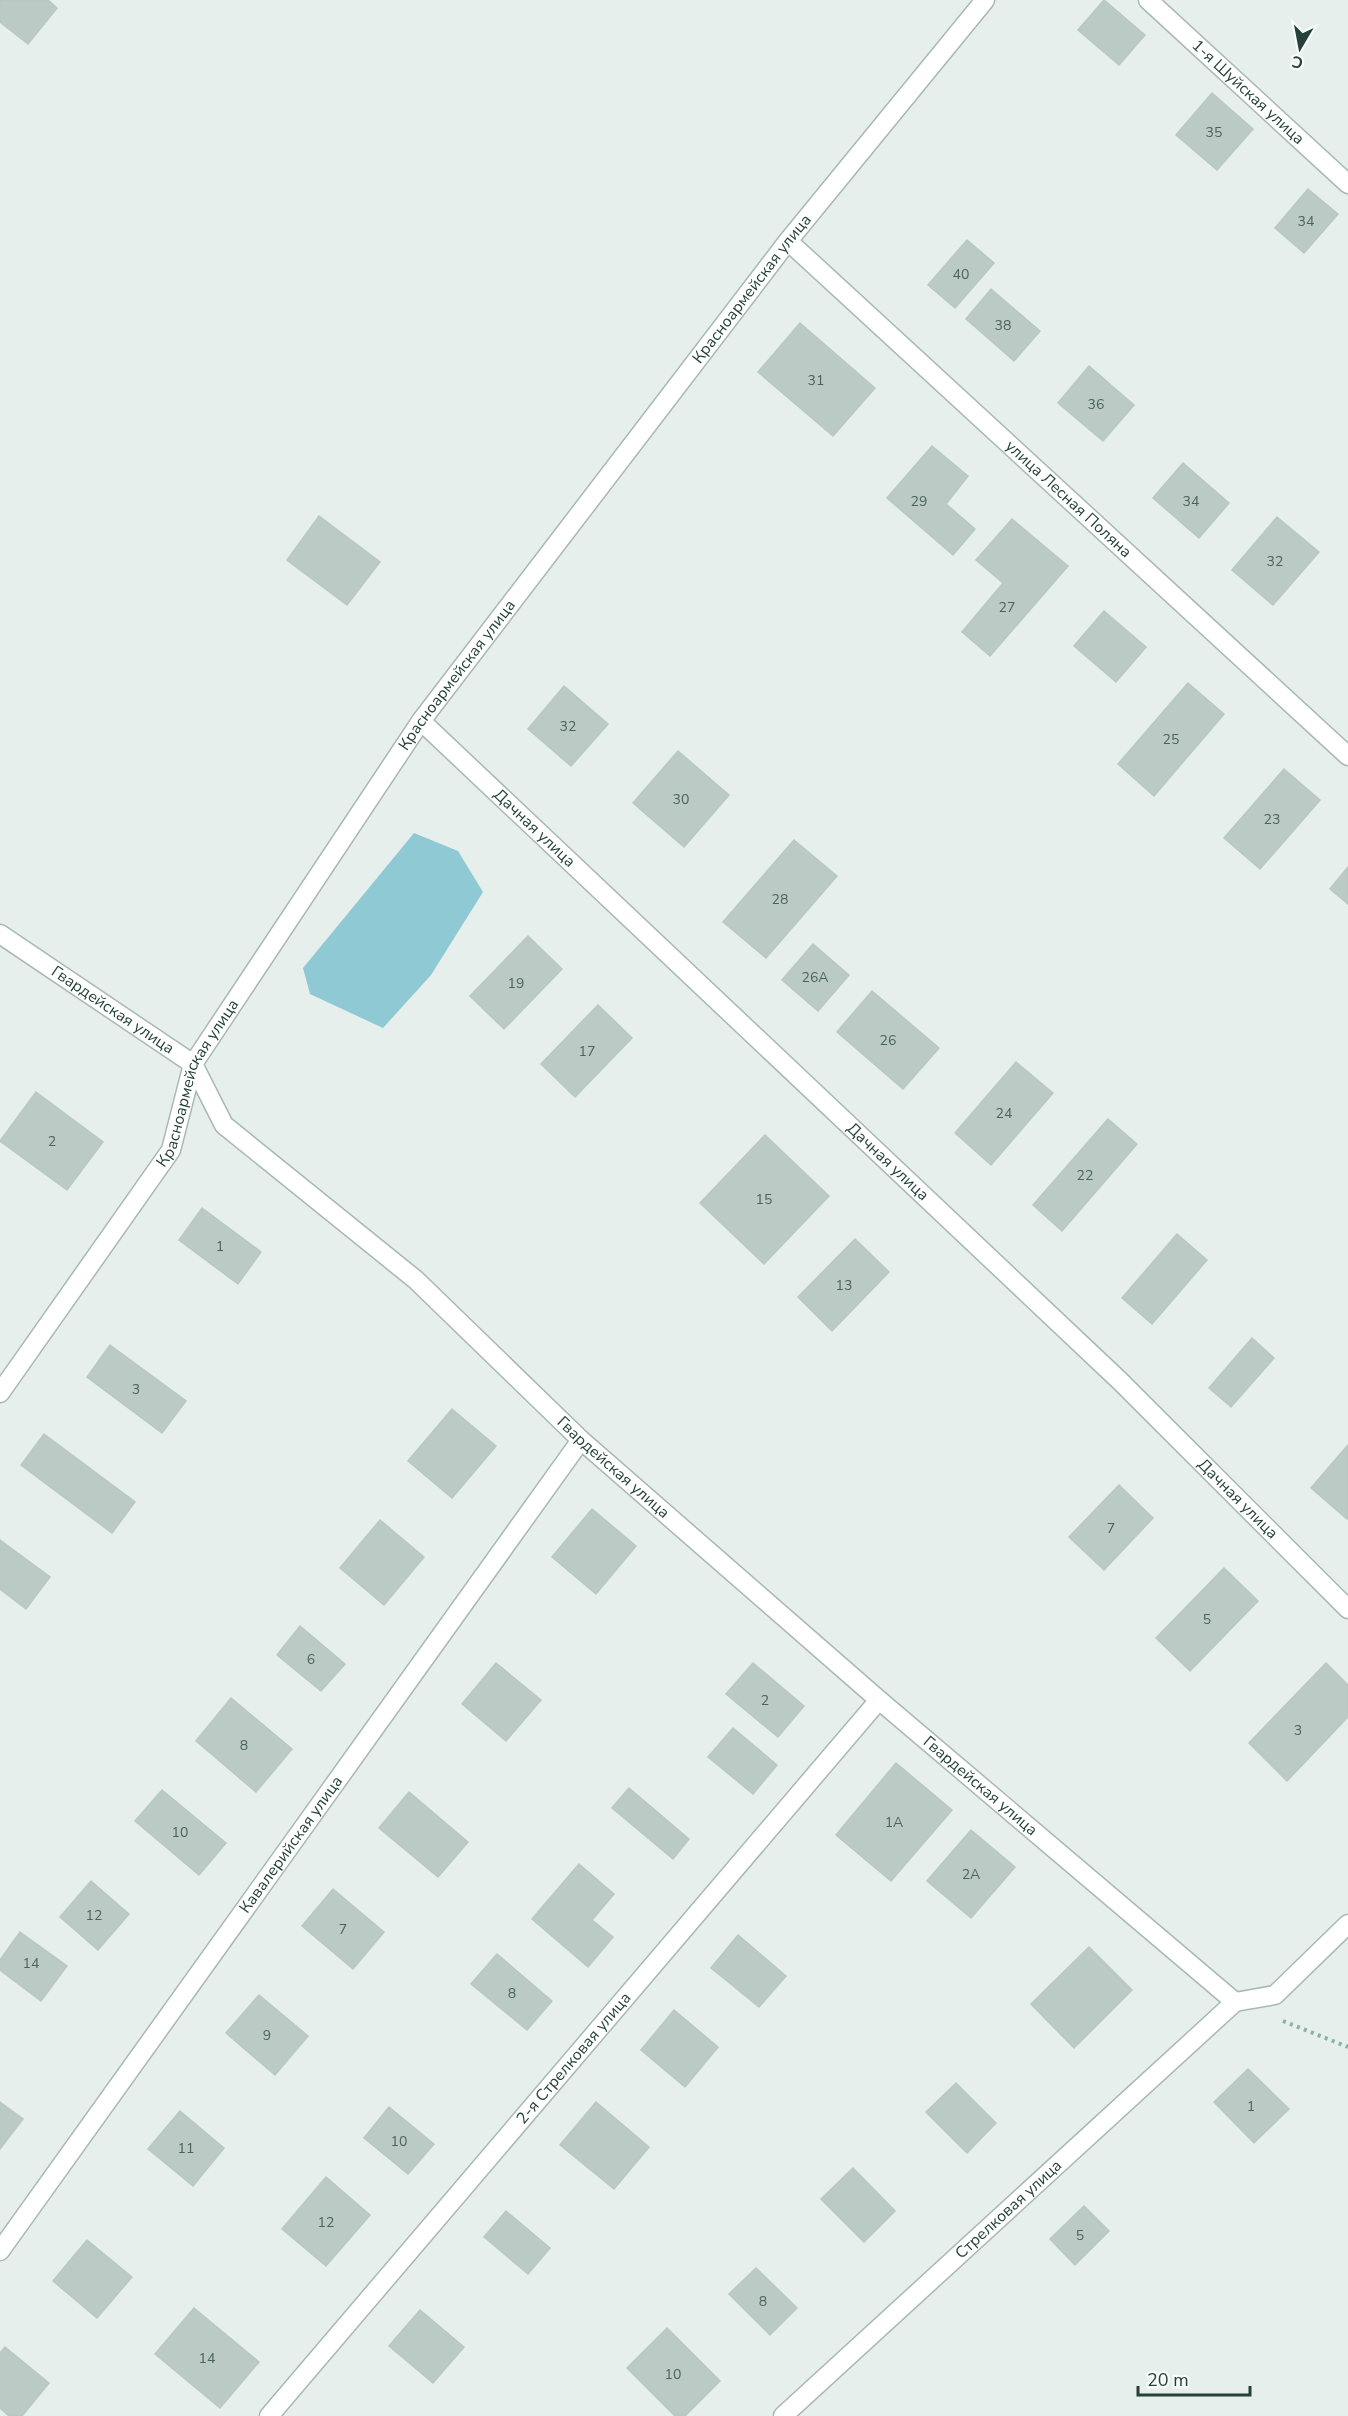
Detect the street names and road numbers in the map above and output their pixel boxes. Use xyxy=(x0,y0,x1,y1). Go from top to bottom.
street label: 1-я Шуйская улица xyxy=(1187,35,1309,150)
street label: Красноармейская улица xyxy=(687,210,817,368)
street label: улица Лесная Поляна xyxy=(1000,435,1136,563)
street label: Красноармейская улица xyxy=(393,595,521,755)
street label: Дачная улица xyxy=(489,784,580,872)
street label: Гвардейская улица xyxy=(47,961,179,1059)
street label: Красноармейская улица xyxy=(151,995,244,1172)
street label: Дачная улица xyxy=(842,1118,934,1206)
street label: Гвардейская улица xyxy=(552,1411,674,1523)
street label: Дачная улица xyxy=(1193,1454,1283,1544)
street label: Гвардейская улица xyxy=(918,1731,1042,1841)
street label: Кавалерийская улица xyxy=(234,1771,348,1918)
street label: 2-я Стрелковая улица xyxy=(511,1988,636,2129)
street label: Стрелковая улица xyxy=(951,2155,1067,2264)

